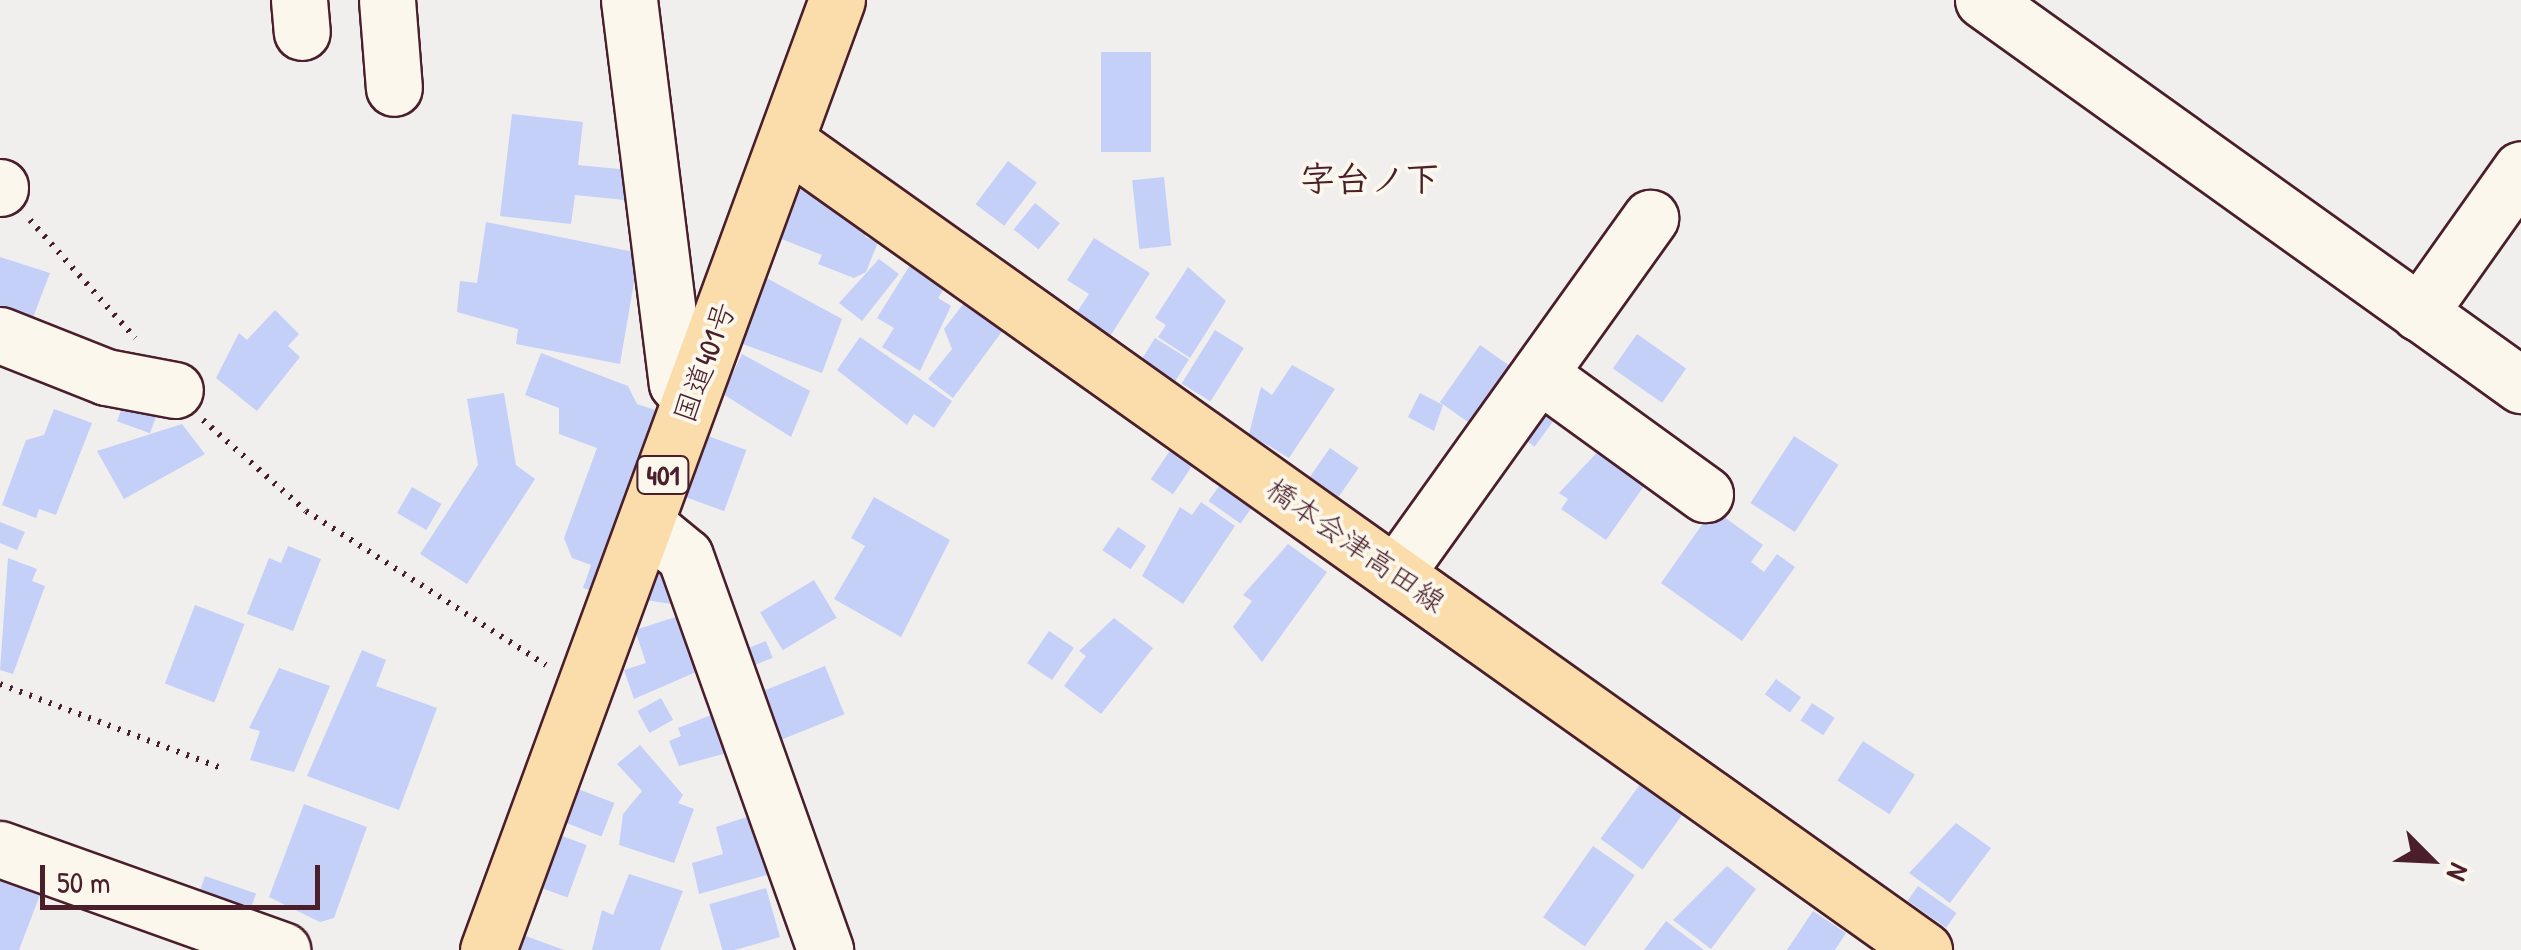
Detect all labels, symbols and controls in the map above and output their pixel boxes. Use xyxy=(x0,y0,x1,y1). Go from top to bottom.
district label: 字台ノ下 xyxy=(1300,158,1440,200)
street label: 国道401号 xyxy=(666,297,742,427)
road number: 401 xyxy=(636,452,690,498)
street label: 橋本会津高田線 xyxy=(1260,470,1452,620)
north arrow xyxy=(2381,810,2481,910)
scale bar xyxy=(45,845,325,907)
text: N xyxy=(2438,858,2479,887)
text: 50 m xyxy=(57,862,110,902)

